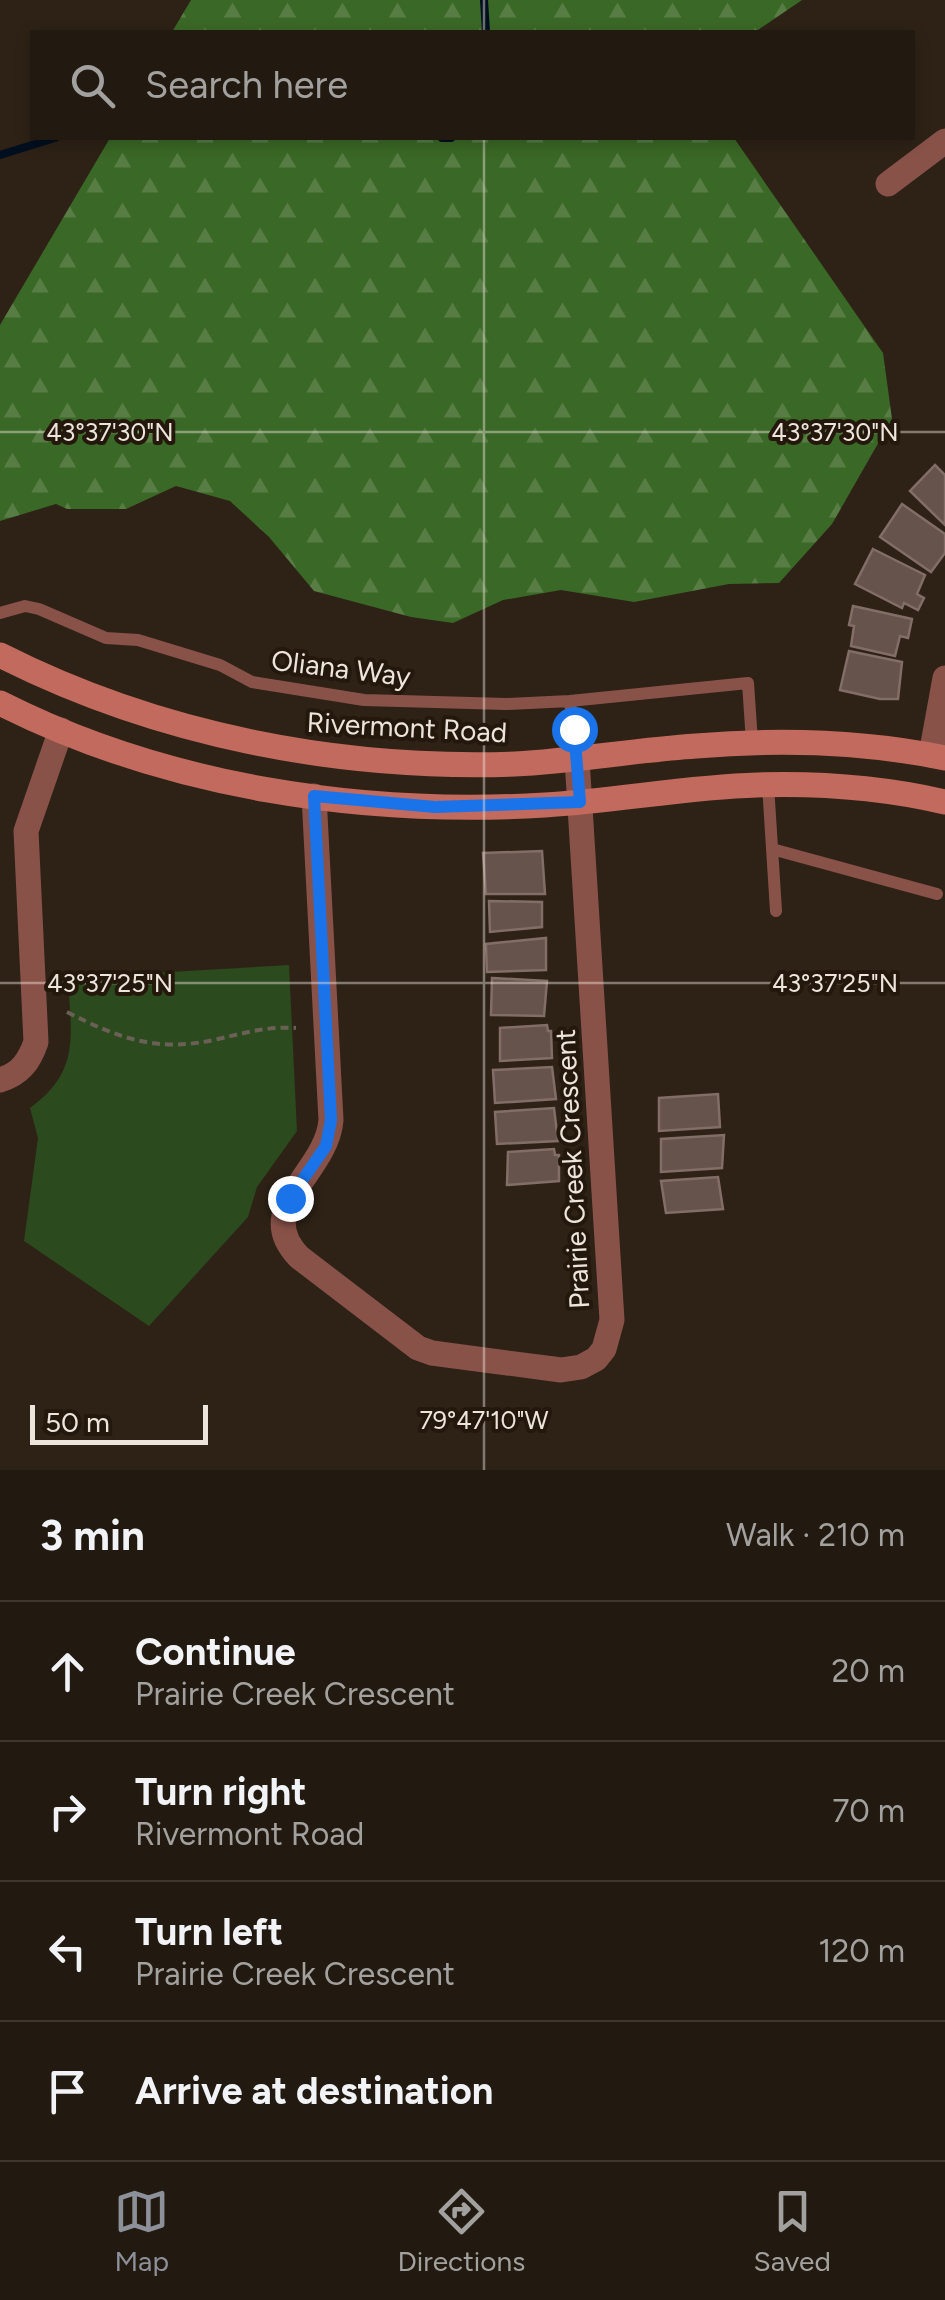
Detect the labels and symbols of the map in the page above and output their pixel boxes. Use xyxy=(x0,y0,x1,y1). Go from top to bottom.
text: 43°37'30"N xyxy=(46,417,174,447)
text: 43°37'30"N xyxy=(771,417,899,447)
street label: Oliana Way xyxy=(269,643,413,693)
street label: Rivermont Road xyxy=(306,705,508,749)
route start xyxy=(552,707,598,753)
text: 43°37'25"N xyxy=(47,968,173,998)
text: 43°37'25"N xyxy=(772,968,898,998)
street label: Prairie Creek Crescent xyxy=(548,1028,596,1310)
route end xyxy=(268,1176,314,1222)
scale bar xyxy=(30,1400,208,1444)
text: 79°47'10"W xyxy=(419,1405,549,1435)

